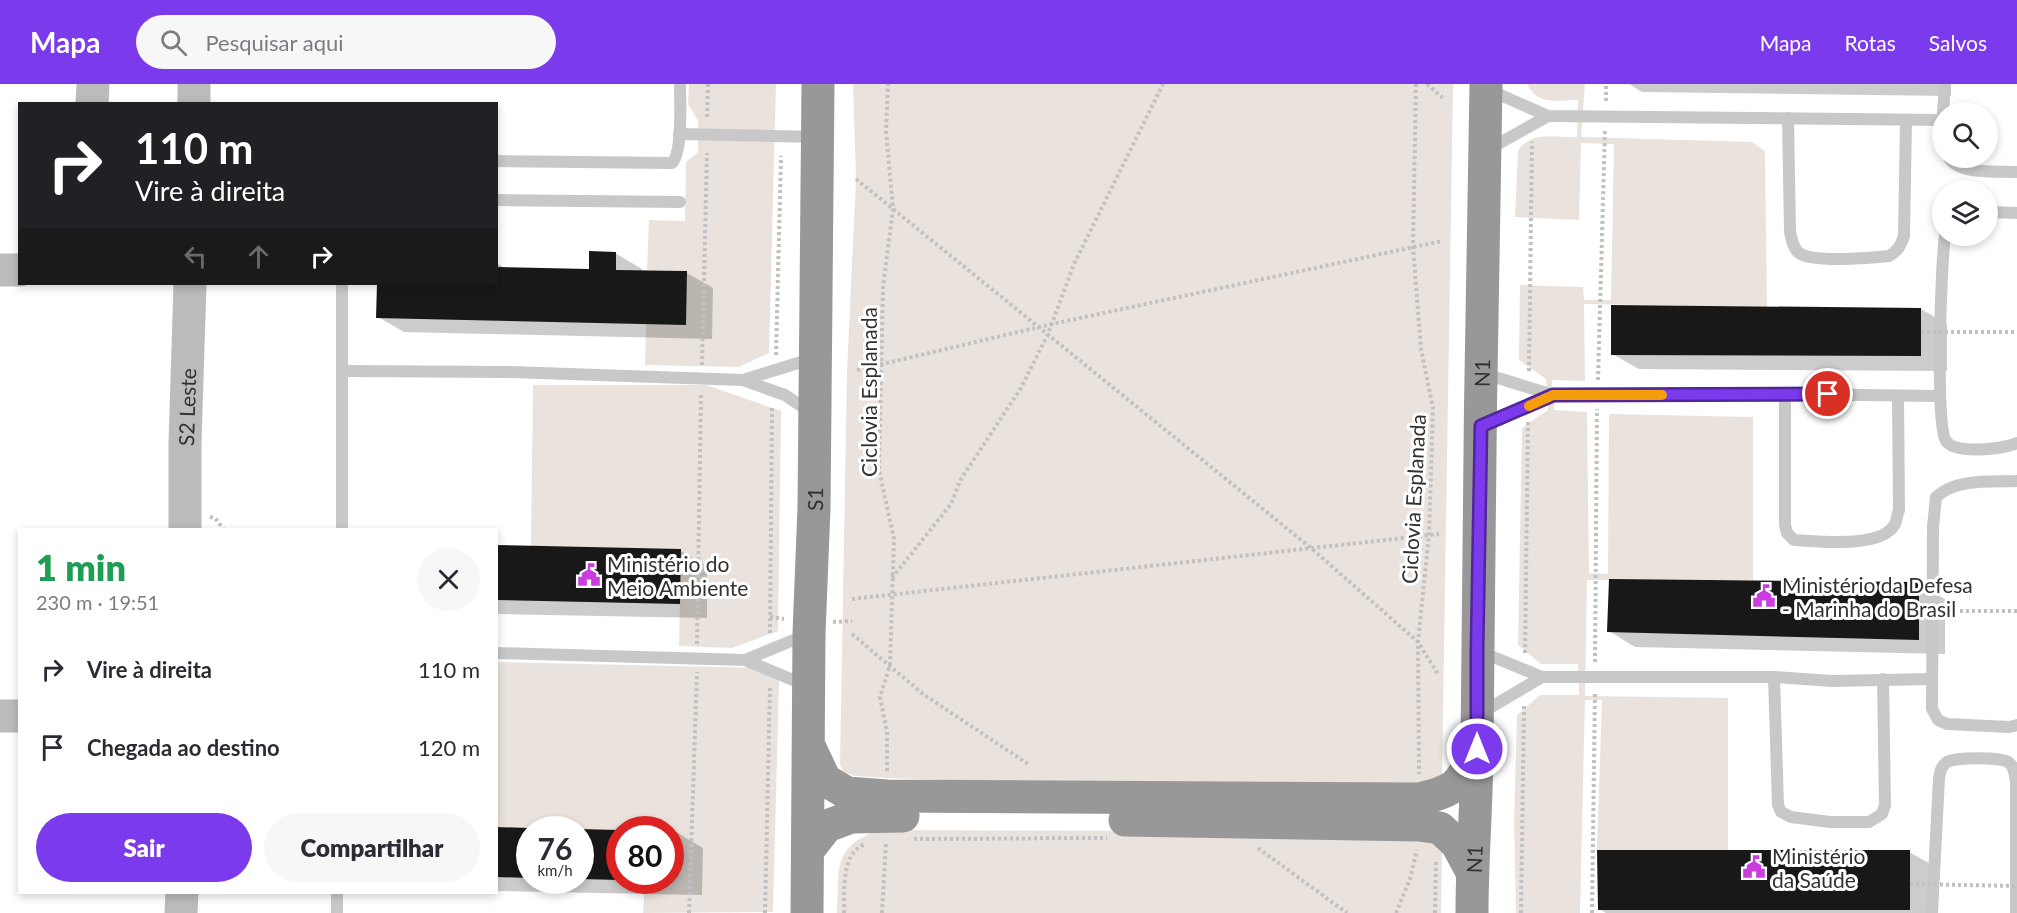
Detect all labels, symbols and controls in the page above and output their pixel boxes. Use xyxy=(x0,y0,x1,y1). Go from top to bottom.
search box xyxy=(136,15,556,69)
text: Mapa xyxy=(30,25,100,59)
icon: search xyxy=(157,26,190,59)
text: Pesquisar aqui xyxy=(205,29,344,56)
text: Mapa xyxy=(1760,30,1812,55)
text: Rotas xyxy=(1845,30,1896,55)
text: Salvos xyxy=(1929,30,1987,55)
map controls xyxy=(1932,102,1998,246)
button: search xyxy=(1932,102,1998,168)
text: 110 m xyxy=(135,123,253,173)
icon: right xyxy=(36,126,114,204)
text: Vire à direita xyxy=(135,174,285,207)
button: layers xyxy=(1932,180,1998,246)
icon: left xyxy=(179,240,212,273)
icon: ahead xyxy=(242,240,275,273)
icon: right xyxy=(305,240,338,273)
street label: Ciclovia Esplanada xyxy=(856,307,881,477)
street label: N1 xyxy=(1468,359,1494,387)
street label: S2 Leste xyxy=(172,368,200,446)
pin xyxy=(1802,368,1853,419)
icon: arrive xyxy=(1811,377,1844,410)
street label: Ciclovia Esplanada xyxy=(1396,414,1430,584)
street label: S1 xyxy=(801,487,827,511)
text: 1 min xyxy=(36,545,126,589)
button: close xyxy=(417,548,480,611)
place label: Ministério do Meio Ambiente xyxy=(607,551,748,600)
public building icon: Ministério do Meio Ambiente xyxy=(576,562,602,588)
place label: Ministério da Defesa - Marinha do Brasil xyxy=(1782,572,1973,621)
public building icon: Ministério da Defesa - Marinha do Brasil xyxy=(1751,583,1777,609)
text: 230 m · 19:51 xyxy=(36,590,159,614)
icon: right xyxy=(36,653,69,686)
text: Vire à direita xyxy=(87,656,212,683)
text: 110 m xyxy=(418,656,480,683)
position arrow xyxy=(1445,717,1509,781)
icon: arrive xyxy=(36,731,69,764)
text: Chegada ao destino xyxy=(87,734,280,761)
text: 120 m xyxy=(418,734,480,761)
button: Sair xyxy=(36,813,252,882)
button: Compartilhar xyxy=(264,813,480,882)
speed limit sign: 80 xyxy=(606,816,684,894)
text: 76 xyxy=(538,830,572,866)
place label: Ministério da Saúde xyxy=(1772,843,1865,892)
street label: N1 xyxy=(1460,844,1486,874)
public building icon: Ministério da Saúde xyxy=(1741,854,1767,880)
text: km/h xyxy=(537,861,573,879)

